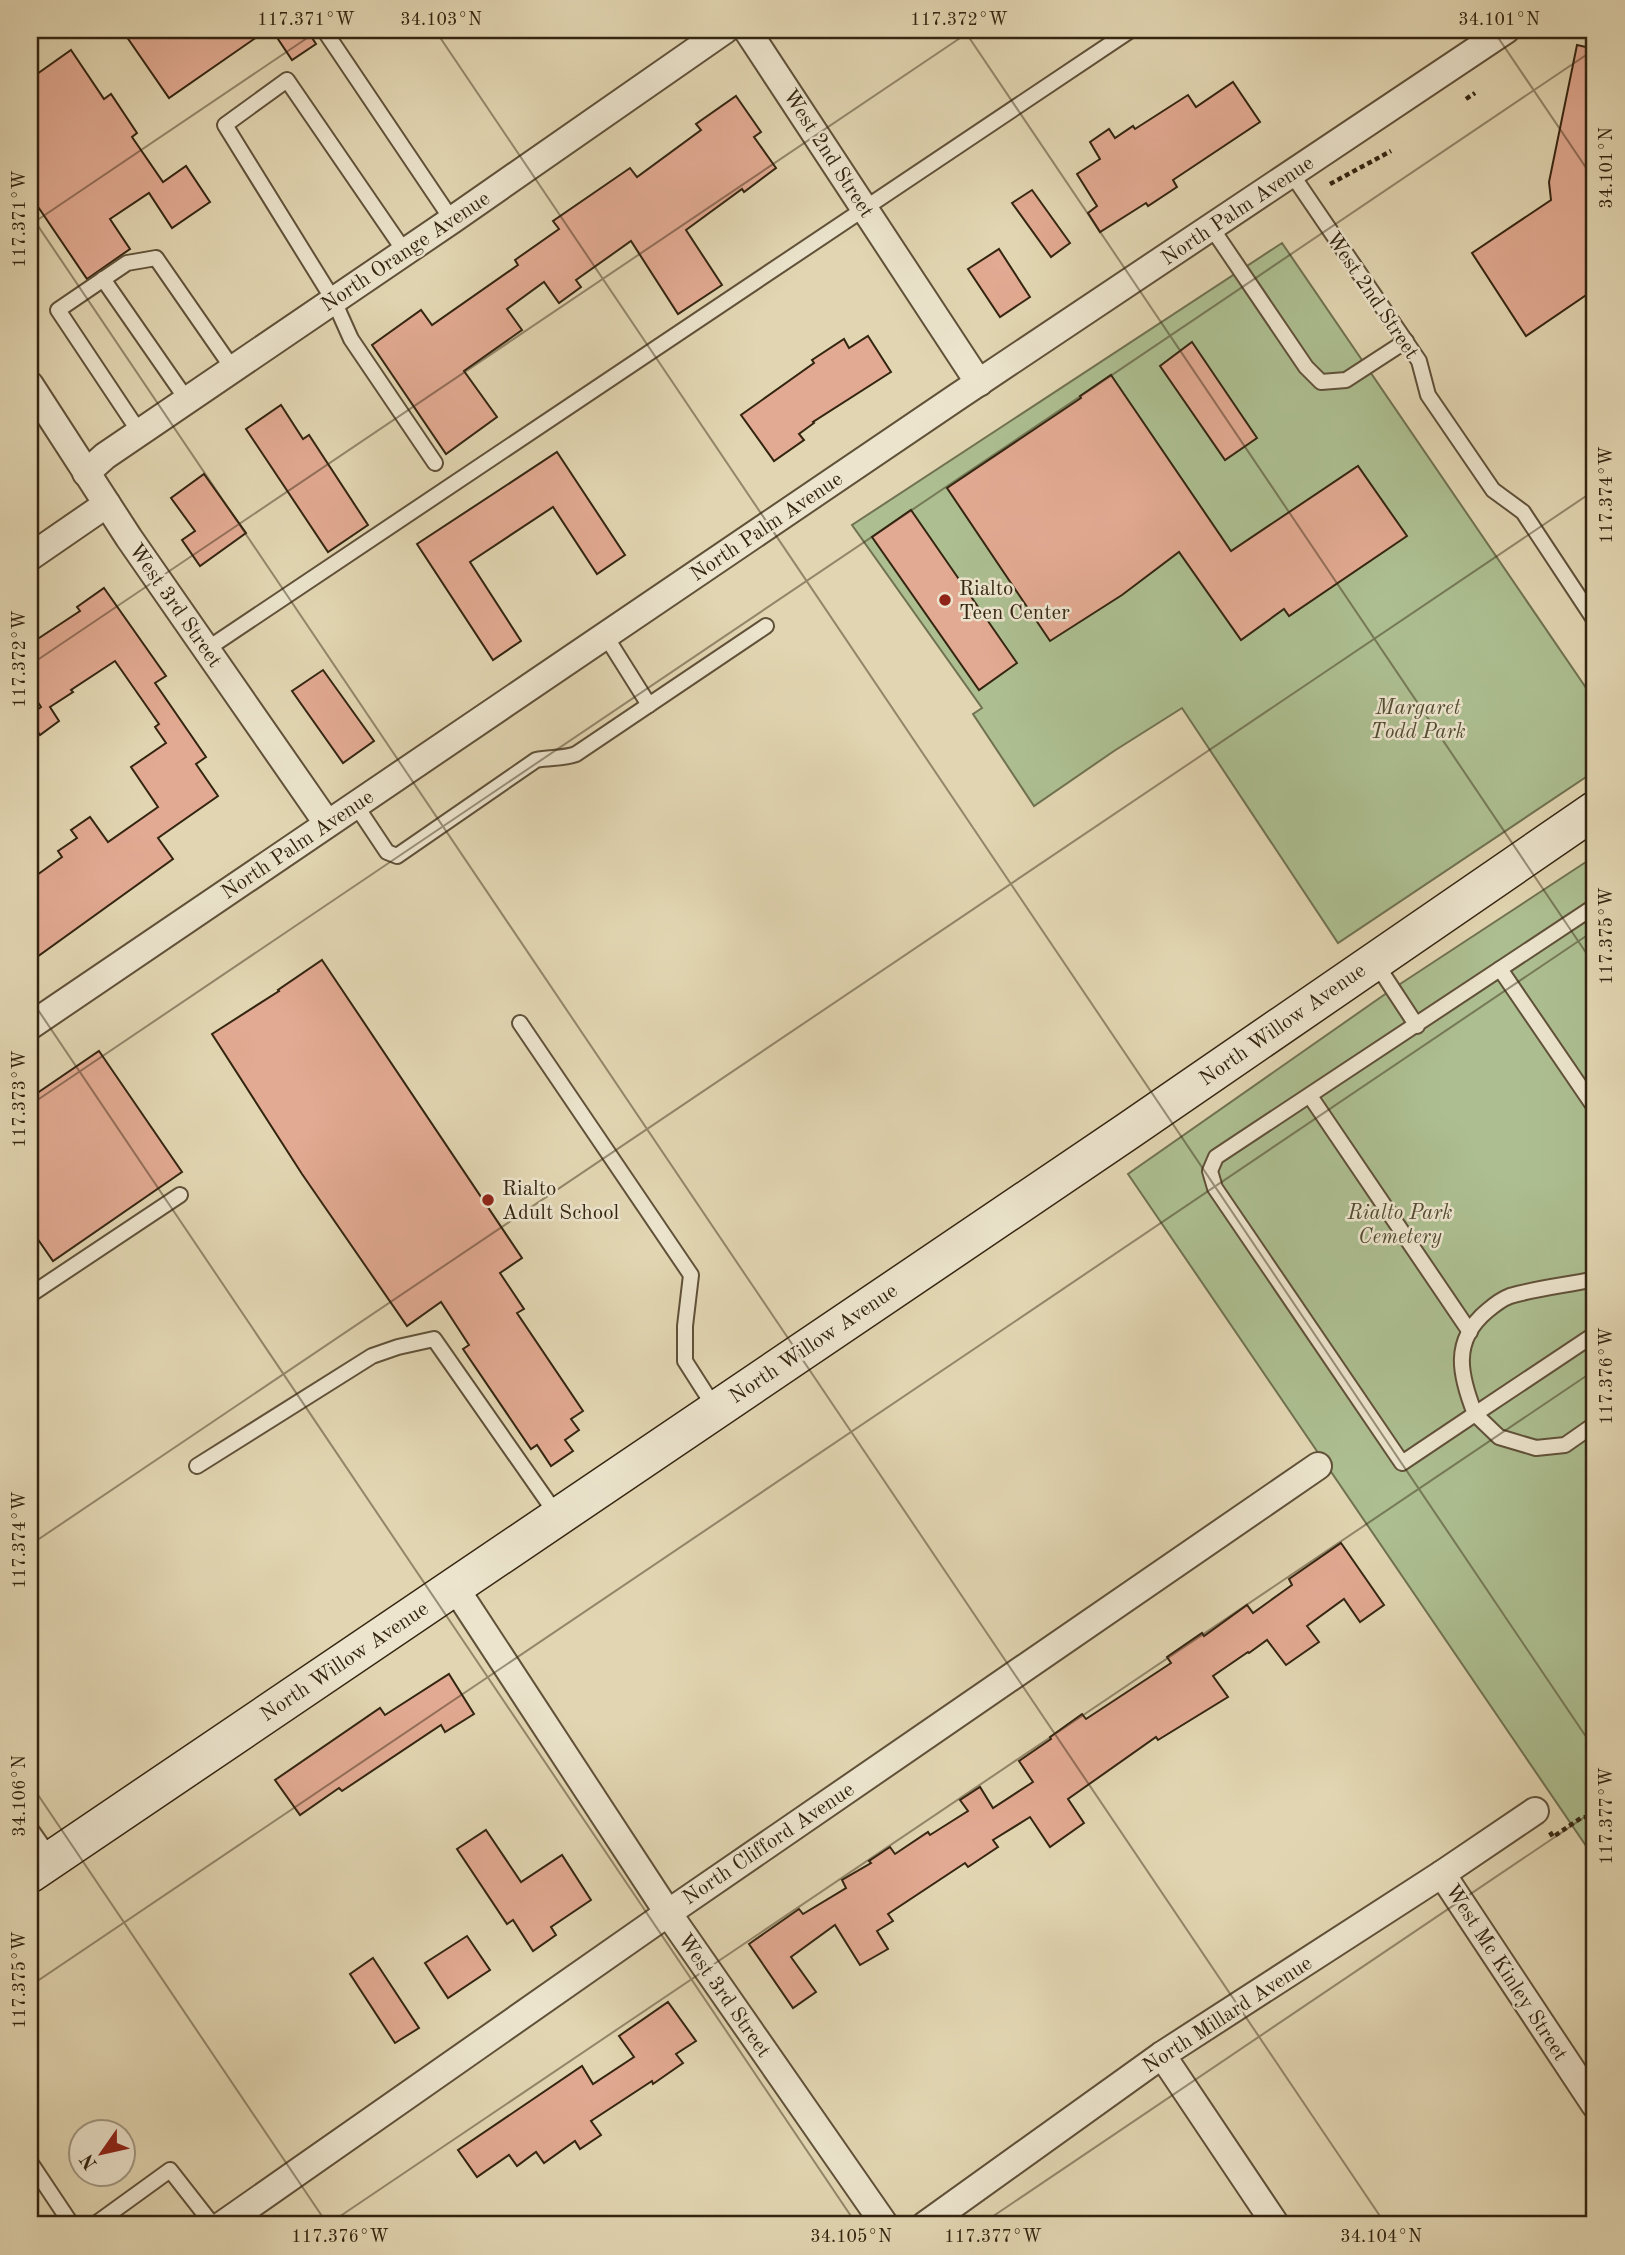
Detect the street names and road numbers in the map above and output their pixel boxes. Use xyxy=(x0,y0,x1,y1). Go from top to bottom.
street label: West 2nd Street xyxy=(779,86,877,222)
street label: North Palm Avenue xyxy=(1158,153,1318,270)
street label: North Orange Avenue xyxy=(318,188,494,316)
street label: West 2nd Street xyxy=(1322,228,1422,363)
street label: North Palm Avenue xyxy=(687,469,847,586)
street label: West 3rd Street xyxy=(124,540,225,672)
street label: North Palm Avenue xyxy=(218,787,378,904)
street label: North Willow Avenue xyxy=(1196,960,1370,1090)
street label: North Willow Avenue xyxy=(726,1280,902,1408)
street label: North Willow Avenue xyxy=(257,1598,433,1726)
street label: North Clifford Avenue xyxy=(679,1779,858,1909)
street label: West Mc Kinley Street xyxy=(1441,1881,1571,2065)
street label: West 3rd Street xyxy=(673,1930,774,2062)
street label: North Millard Avenue xyxy=(1139,1953,1316,2078)

